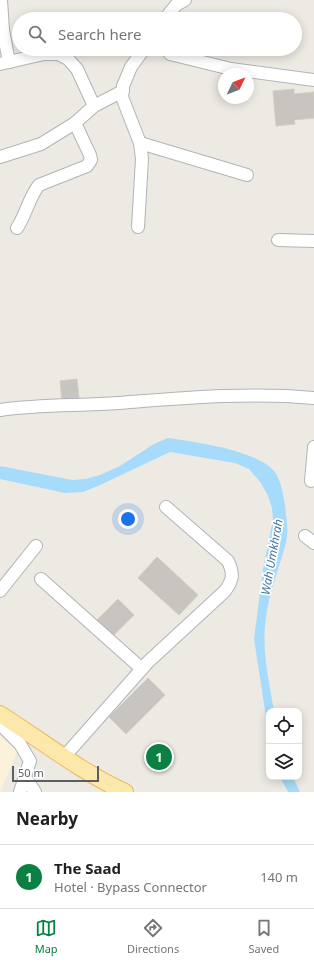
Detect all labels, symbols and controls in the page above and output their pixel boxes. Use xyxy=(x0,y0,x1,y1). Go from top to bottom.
search box xyxy=(12,12,302,56)
icon: search xyxy=(26,23,48,45)
text: Search here xyxy=(58,24,141,44)
north arrow xyxy=(218,68,254,104)
your location xyxy=(118,509,138,529)
water label: Wah Umkhrah xyxy=(256,518,287,596)
map controls xyxy=(266,708,302,780)
button: locate xyxy=(266,708,302,744)
pin: 1 xyxy=(146,742,172,772)
button: layers xyxy=(266,744,302,780)
scale bar xyxy=(12,764,99,783)
text: 50 m xyxy=(18,765,44,780)
text: Nearby xyxy=(16,807,78,830)
text: The Saad xyxy=(54,858,121,878)
text: 1 xyxy=(25,868,33,886)
text: 140 m xyxy=(260,868,298,886)
text: Hotel · Bypass Connector xyxy=(54,878,207,896)
tab: Map xyxy=(35,917,58,956)
tab: Directions xyxy=(127,917,179,956)
tab: Saved xyxy=(249,917,279,956)

